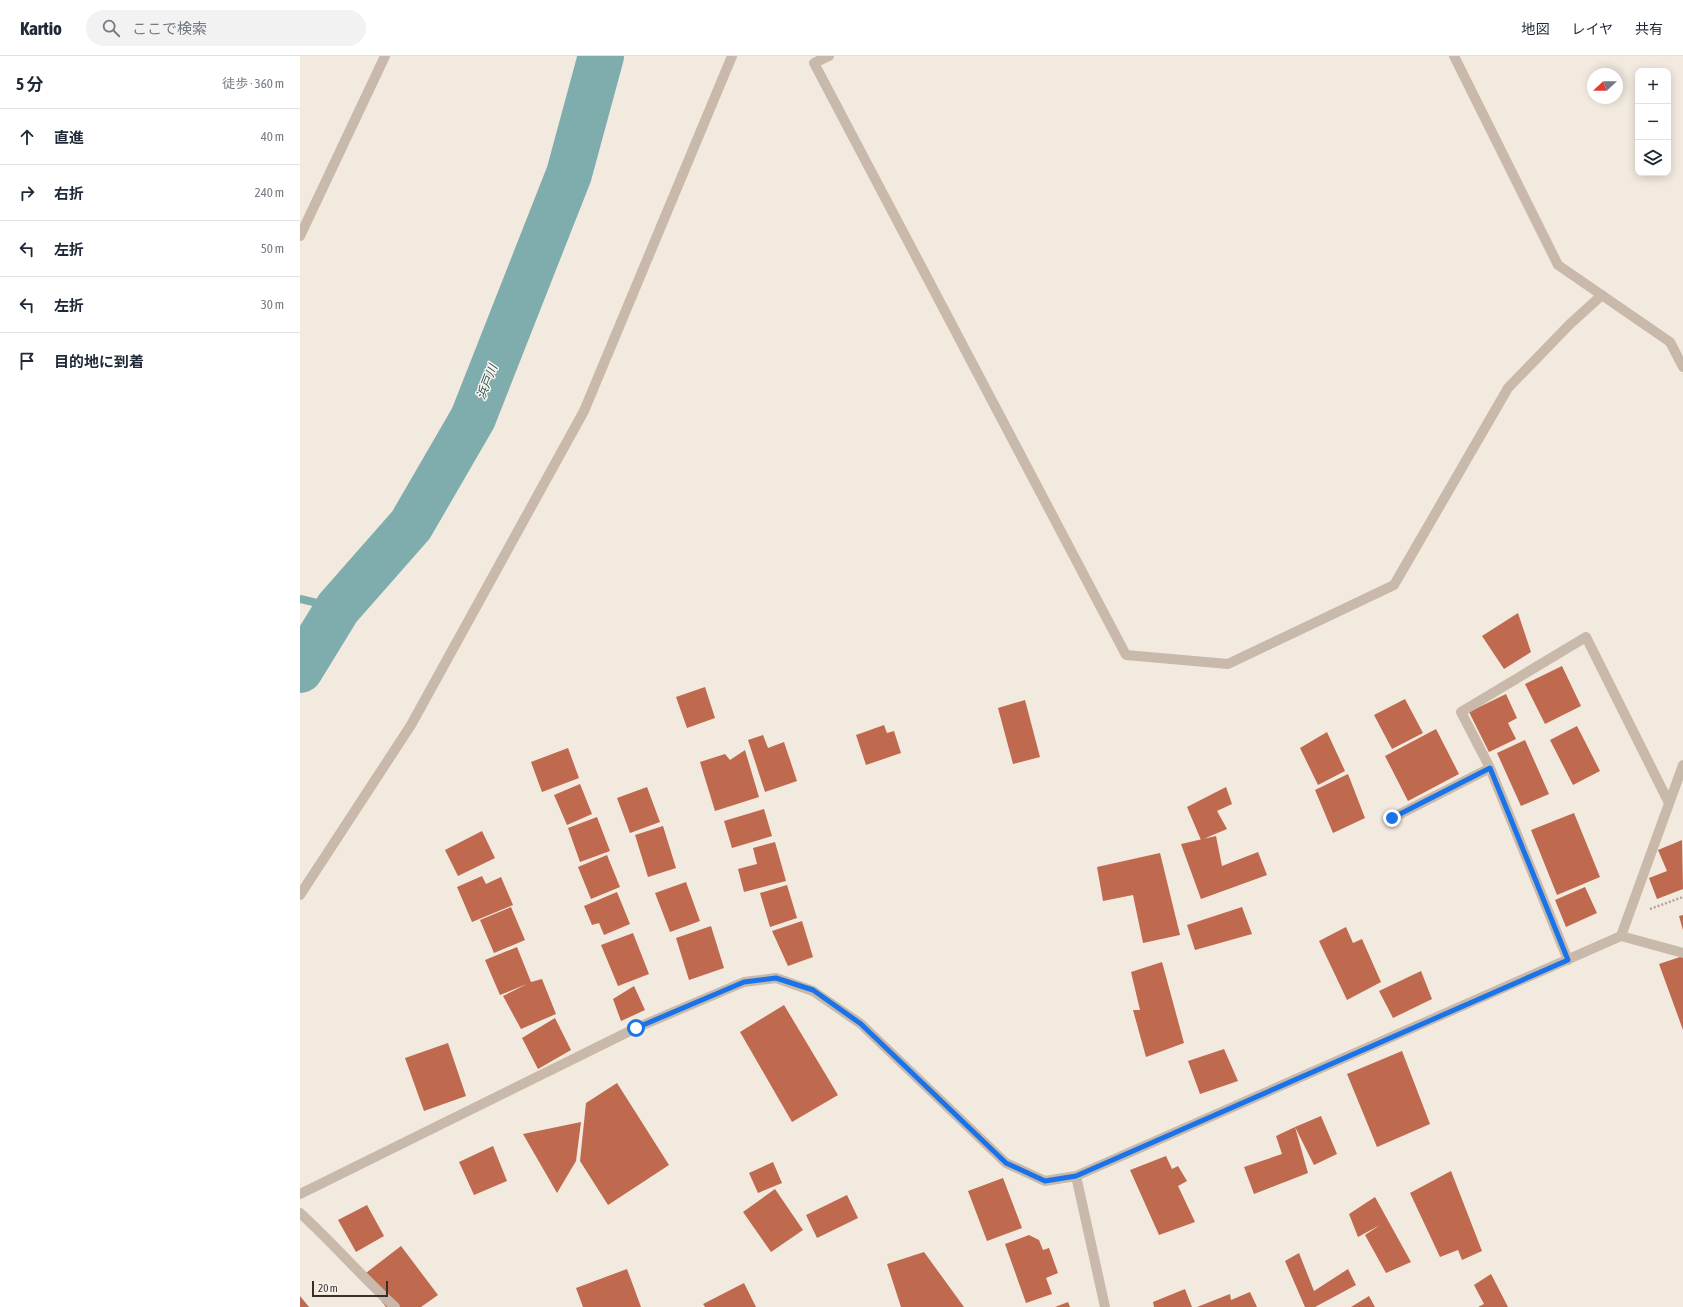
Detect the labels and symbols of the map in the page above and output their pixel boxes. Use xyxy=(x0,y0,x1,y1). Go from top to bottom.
north arrow xyxy=(1587,68,1623,104)
water label: 浜戸川 xyxy=(474,361,501,401)
route end xyxy=(1383,809,1401,827)
route start xyxy=(627,1019,645,1037)
scale bar xyxy=(312,1279,388,1298)

